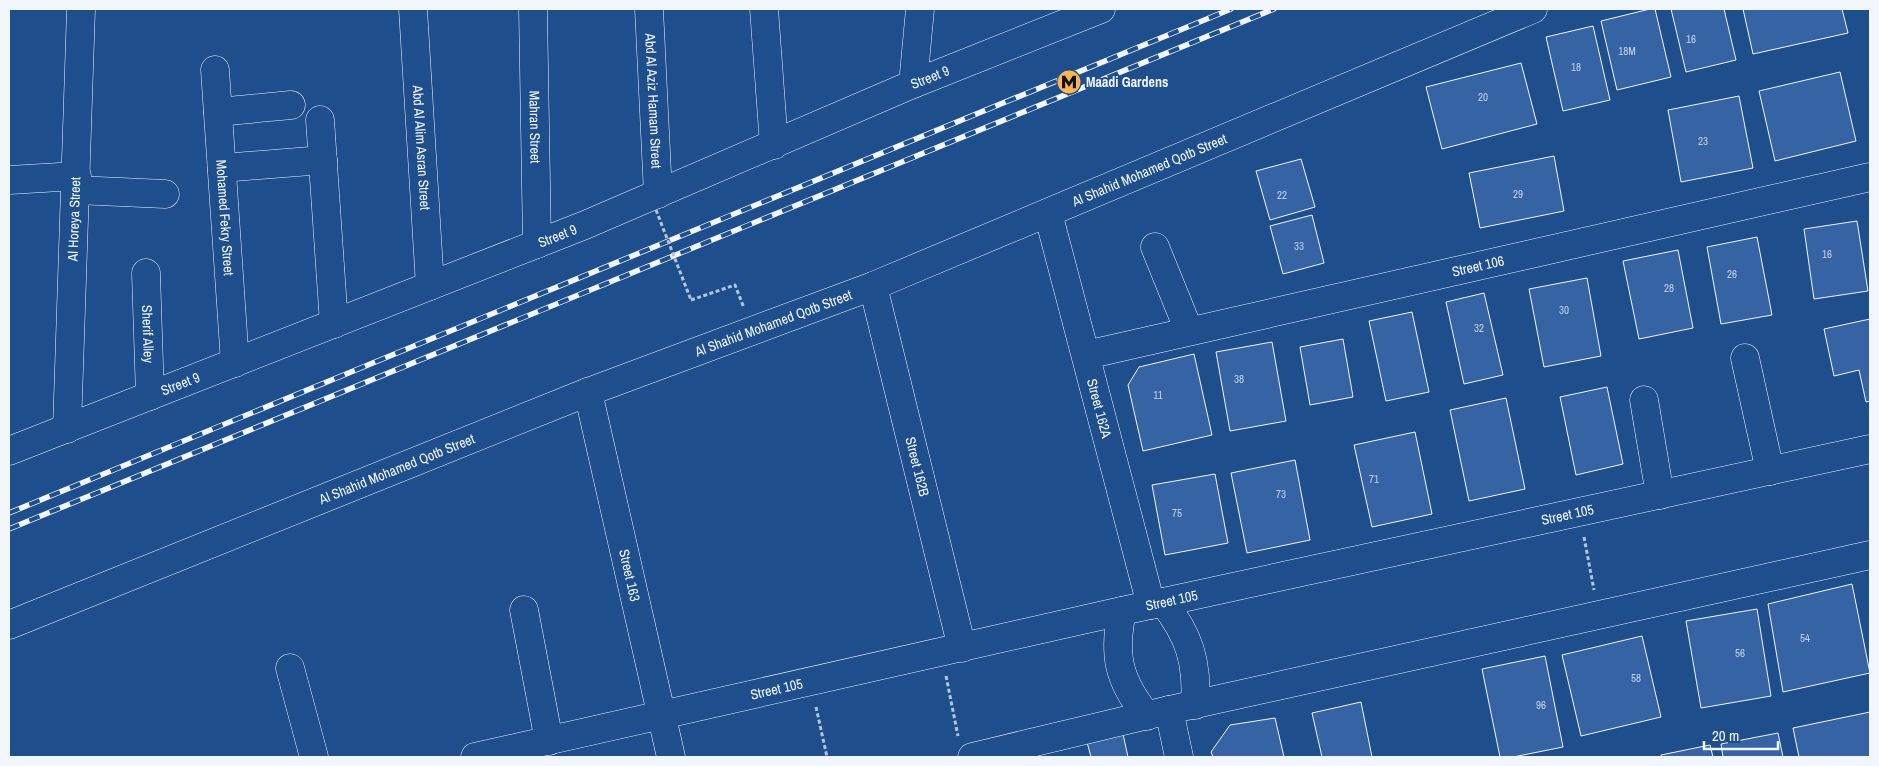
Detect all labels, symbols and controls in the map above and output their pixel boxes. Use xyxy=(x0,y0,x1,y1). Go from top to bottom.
street label: Abd Al Aziz Hamam Street xyxy=(641,32,666,169)
house number: 16 xyxy=(1686,32,1696,46)
house number: 18M xyxy=(1618,44,1636,58)
house number: 18 xyxy=(1571,60,1581,74)
street label: Street 9 xyxy=(908,61,952,93)
metro station icon: Maadi Gardens xyxy=(1056,69,1082,95)
place label: Maadi Gardens xyxy=(1086,73,1168,91)
street label: Abd Al Alim Asran Street xyxy=(409,84,434,211)
street label: Mahran Street xyxy=(525,90,545,164)
house number: 20 xyxy=(1478,90,1488,104)
street label: Al Shahid Mohamed Qotb Street xyxy=(1068,130,1230,211)
house number: 23 xyxy=(1698,134,1708,148)
street label: Mohamed Fekry Street xyxy=(212,159,238,276)
street label: Al Horeya Street xyxy=(64,177,84,263)
house number: 29 xyxy=(1513,187,1523,201)
house number: 22 xyxy=(1277,188,1287,202)
street label: Street 9 xyxy=(535,220,579,252)
house number: 33 xyxy=(1294,239,1304,253)
house number: 16 xyxy=(1822,247,1832,261)
street label: Street 106 xyxy=(1450,251,1506,281)
house number: 26 xyxy=(1727,267,1737,281)
house number: 28 xyxy=(1664,281,1674,295)
street label: Al Shahid Mohamed Qotb Street xyxy=(692,286,854,361)
house number: 30 xyxy=(1559,303,1569,317)
street label: Sherif Alley xyxy=(138,305,158,364)
house number: 32 xyxy=(1474,321,1484,335)
street label: Street 9 xyxy=(158,368,202,400)
house number: 38 xyxy=(1234,372,1244,386)
street label: Street 162A xyxy=(1083,377,1116,440)
house number: 11 xyxy=(1153,388,1163,402)
street label: Al Shahid Mohamed Qotb Street xyxy=(315,430,477,509)
street label: Street 162B xyxy=(901,435,933,499)
house number: 71 xyxy=(1369,472,1379,486)
house number: 73 xyxy=(1276,487,1286,501)
street label: Street 105 xyxy=(1540,500,1595,529)
house number: 75 xyxy=(1172,506,1182,520)
street label: Street 163 xyxy=(615,547,644,603)
street label: Street 105 xyxy=(1144,586,1199,615)
house number: 54 xyxy=(1800,631,1810,645)
house number: 56 xyxy=(1735,646,1745,660)
house number: 58 xyxy=(1631,671,1641,685)
street label: Street 105 xyxy=(749,674,804,704)
house number: 96 xyxy=(1536,698,1546,712)
scale bar xyxy=(1704,718,1778,750)
text: 20 m xyxy=(1712,725,1739,746)

